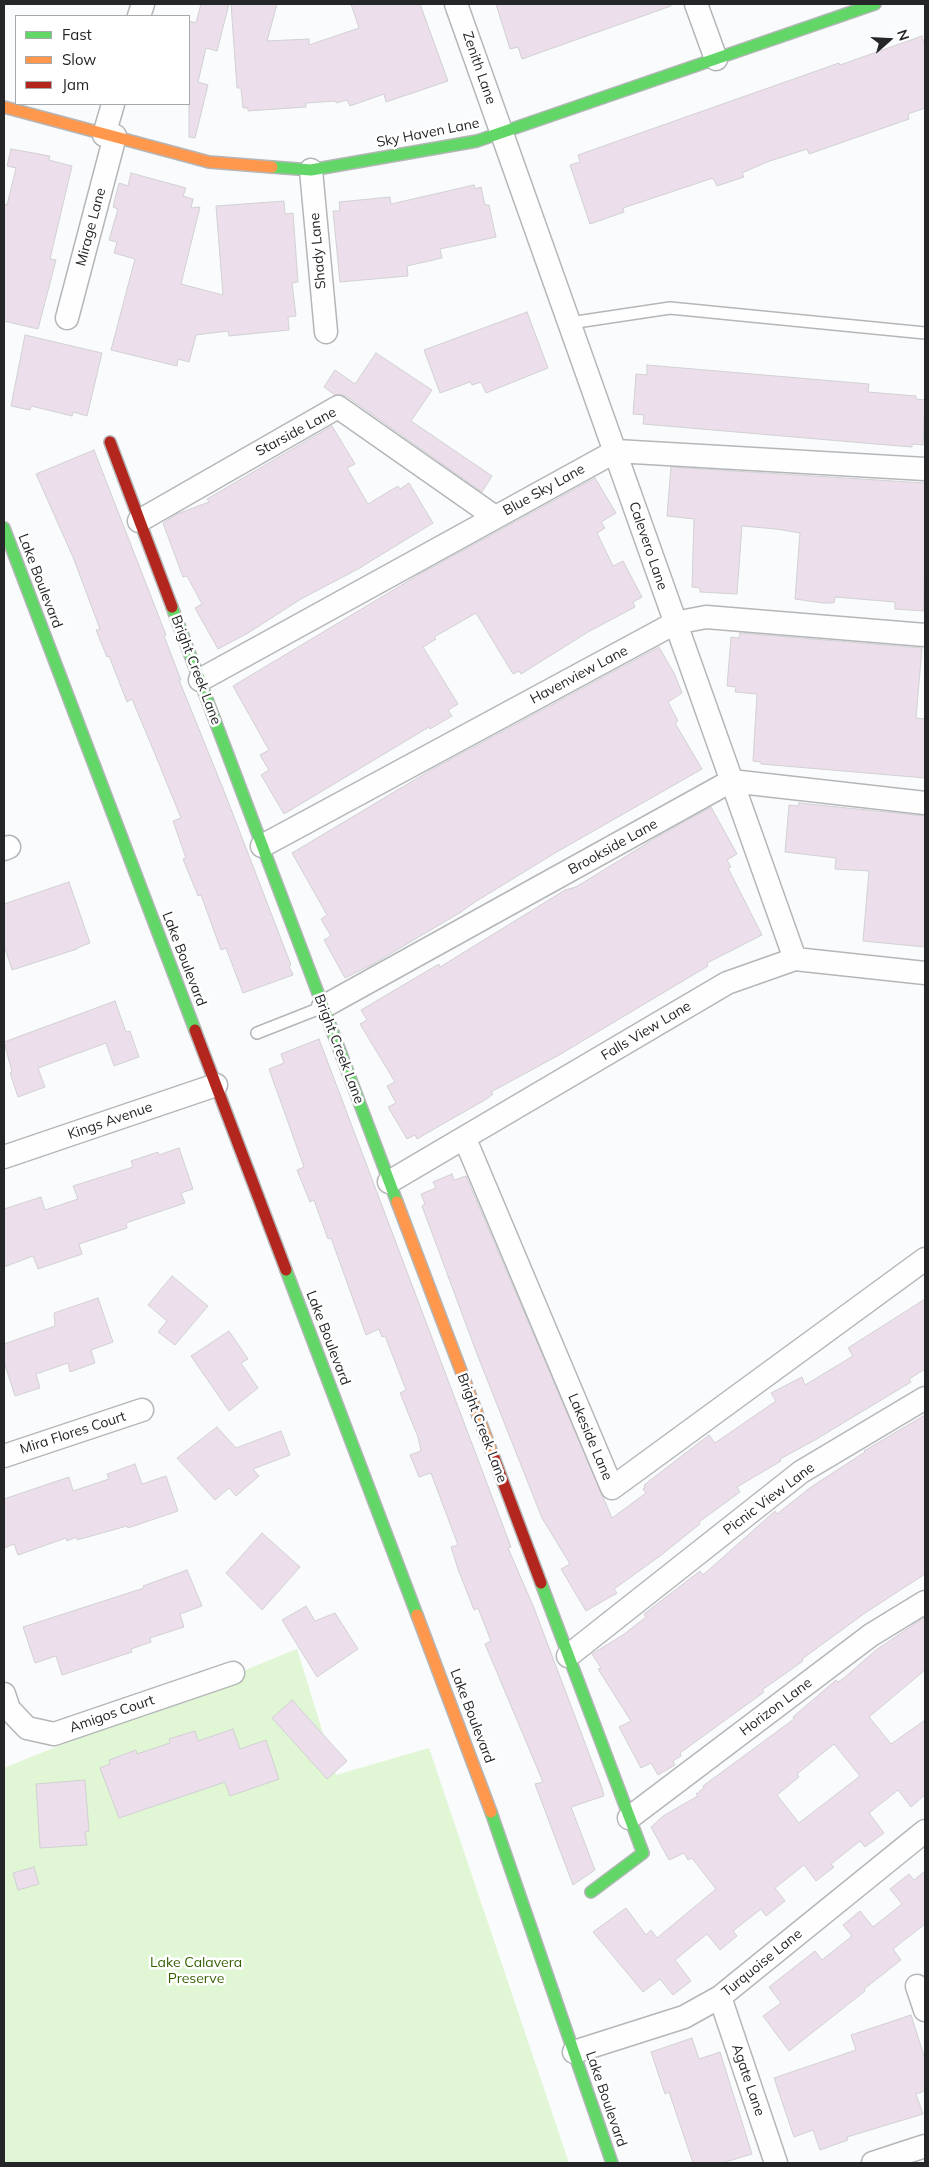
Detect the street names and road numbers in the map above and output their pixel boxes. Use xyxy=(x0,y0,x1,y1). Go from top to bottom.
street label: Zenith Lane xyxy=(459,29,499,107)
street label: Sky Haven Lane xyxy=(375,115,481,151)
street label: Mirage Lane xyxy=(72,186,110,268)
street label: Shady Lane xyxy=(306,212,330,290)
street label: Starside Lane xyxy=(253,404,339,460)
street label: Blue Sky Lane xyxy=(500,461,588,519)
street label: Calevero Lane xyxy=(625,500,671,592)
street label: Lake Boulevard xyxy=(14,531,66,631)
street label: Bright Creek Lane xyxy=(167,613,225,727)
street label: Havenview Lane xyxy=(527,642,631,708)
street label: Brookside Lane xyxy=(565,816,661,878)
street label: Lake Boulevard xyxy=(158,909,210,1009)
street label: Bright Creek Lane xyxy=(310,992,368,1106)
street label: Falls View Lane xyxy=(598,998,694,1064)
street label: Kings Avenue xyxy=(66,1099,154,1143)
street label: Lake Boulevard xyxy=(302,1288,354,1388)
street label: Bright Creek Lane xyxy=(453,1371,511,1485)
street label: Lakeside Lane xyxy=(564,1391,616,1483)
street label: Mira Flores Court xyxy=(18,1408,128,1458)
street label: Picnic View Lane xyxy=(720,1459,818,1539)
street label: Lake Boulevard xyxy=(446,1666,498,1766)
street label: Horizon Lane xyxy=(737,1674,815,1740)
street label: Amigos Court xyxy=(67,1692,157,1736)
street label: Turquoise Lane xyxy=(718,1926,806,2000)
street label: Agate Lane xyxy=(728,2042,768,2118)
street label: Lake Boulevard xyxy=(582,2049,630,2149)

